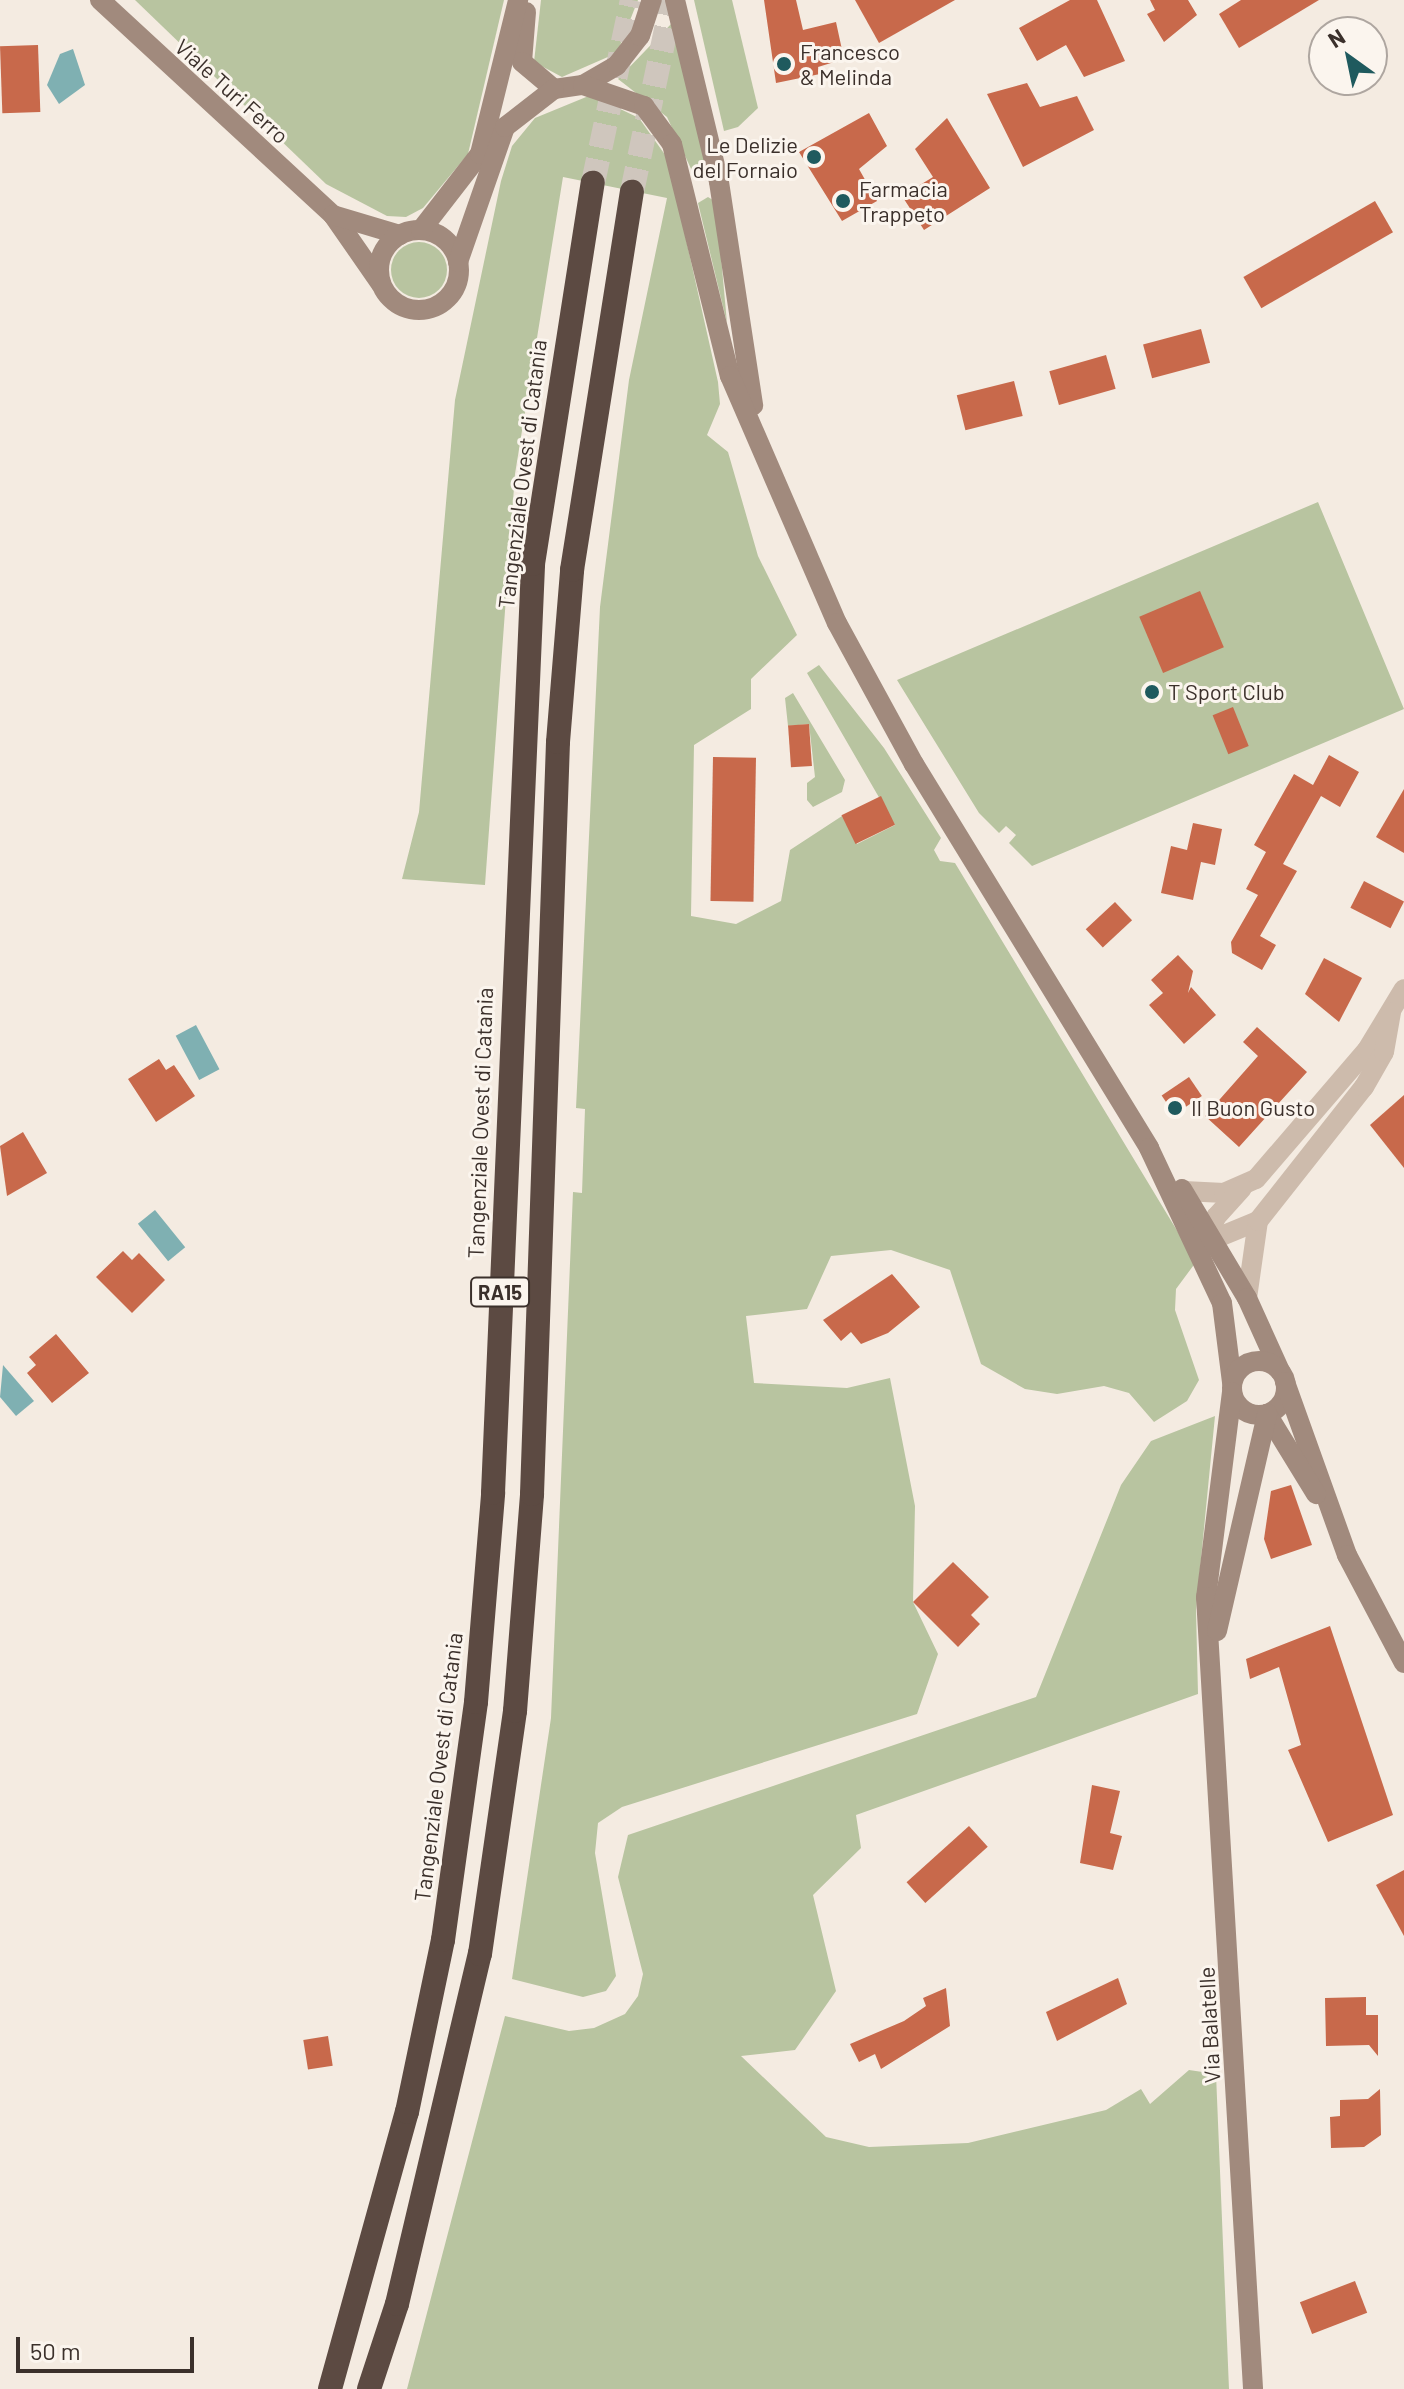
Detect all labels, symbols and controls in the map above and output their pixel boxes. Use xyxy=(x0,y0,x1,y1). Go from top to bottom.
north arrow xyxy=(1308,16,1388,96)
text: N xyxy=(1323,23,1349,52)
street label: Viale Turi Ferro xyxy=(170,33,294,149)
place label: Francesco & Melinda xyxy=(800,38,900,90)
marker: Francesco & Melinda xyxy=(775,55,793,73)
place label: Le Delizie del Fornaio xyxy=(692,131,798,182)
marker: Le Delizie del Fornaio xyxy=(805,148,823,166)
place label: Farmacia Trappeto xyxy=(859,175,948,226)
marker: Farmacia Trappeto xyxy=(834,192,852,210)
street label: Tangenziale Ovest di Catania xyxy=(492,338,552,610)
place label: T Sport Club xyxy=(1168,679,1285,705)
marker: T Sport Club xyxy=(1143,683,1161,701)
street label: Tangenziale Ovest di Catania xyxy=(462,987,498,1259)
place label: Il Buon Gusto xyxy=(1191,1095,1315,1121)
marker: Il Buon Gusto xyxy=(1166,1099,1184,1117)
road number: RA15 xyxy=(470,1276,530,1308)
street label: Tangenziale Ovest di Catania xyxy=(408,1631,468,1903)
street label: Via Balatelle xyxy=(1193,1966,1225,2084)
scale bar xyxy=(20,2321,198,2371)
text: 50 m xyxy=(30,2336,81,2365)

